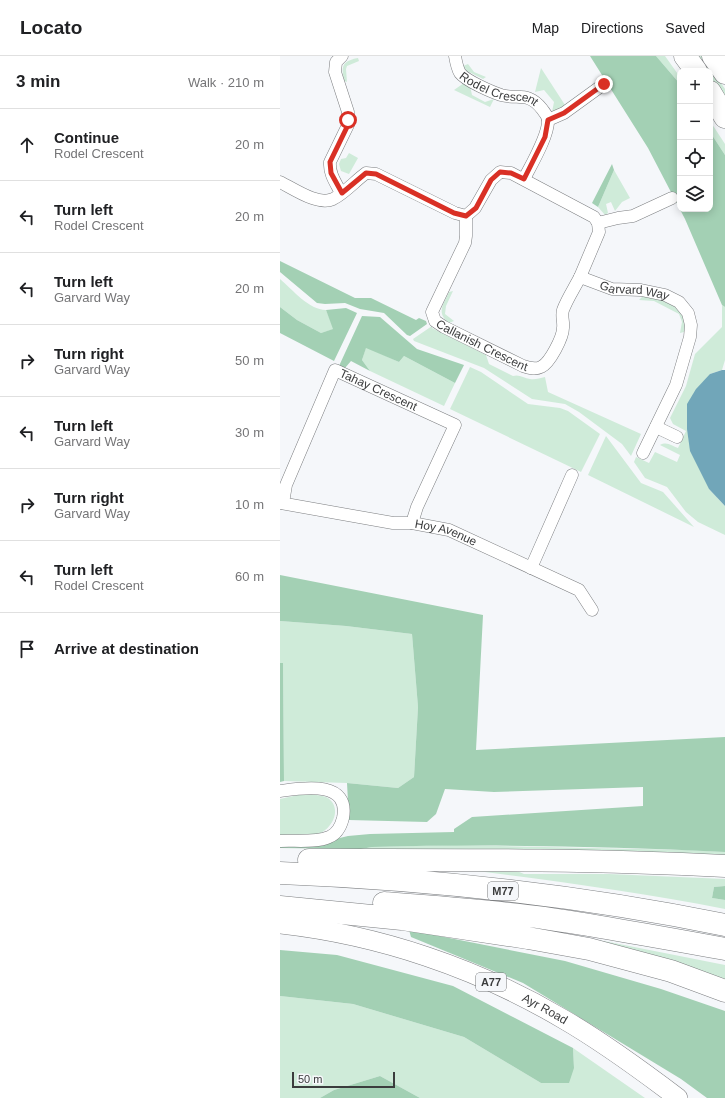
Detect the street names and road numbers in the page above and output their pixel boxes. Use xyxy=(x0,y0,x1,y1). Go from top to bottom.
street label: Rodel Crescent xyxy=(457,69,542,109)
street label: Garvard Way xyxy=(598,278,672,303)
street label: Callanish Crescent xyxy=(433,317,530,374)
street label: Tahay Crescent xyxy=(338,366,420,414)
street label: Hoy Avenue xyxy=(414,517,479,549)
road number: M77 xyxy=(488,882,518,900)
road number: A77 xyxy=(476,973,506,991)
street label: Ayr Road xyxy=(520,991,570,1027)

